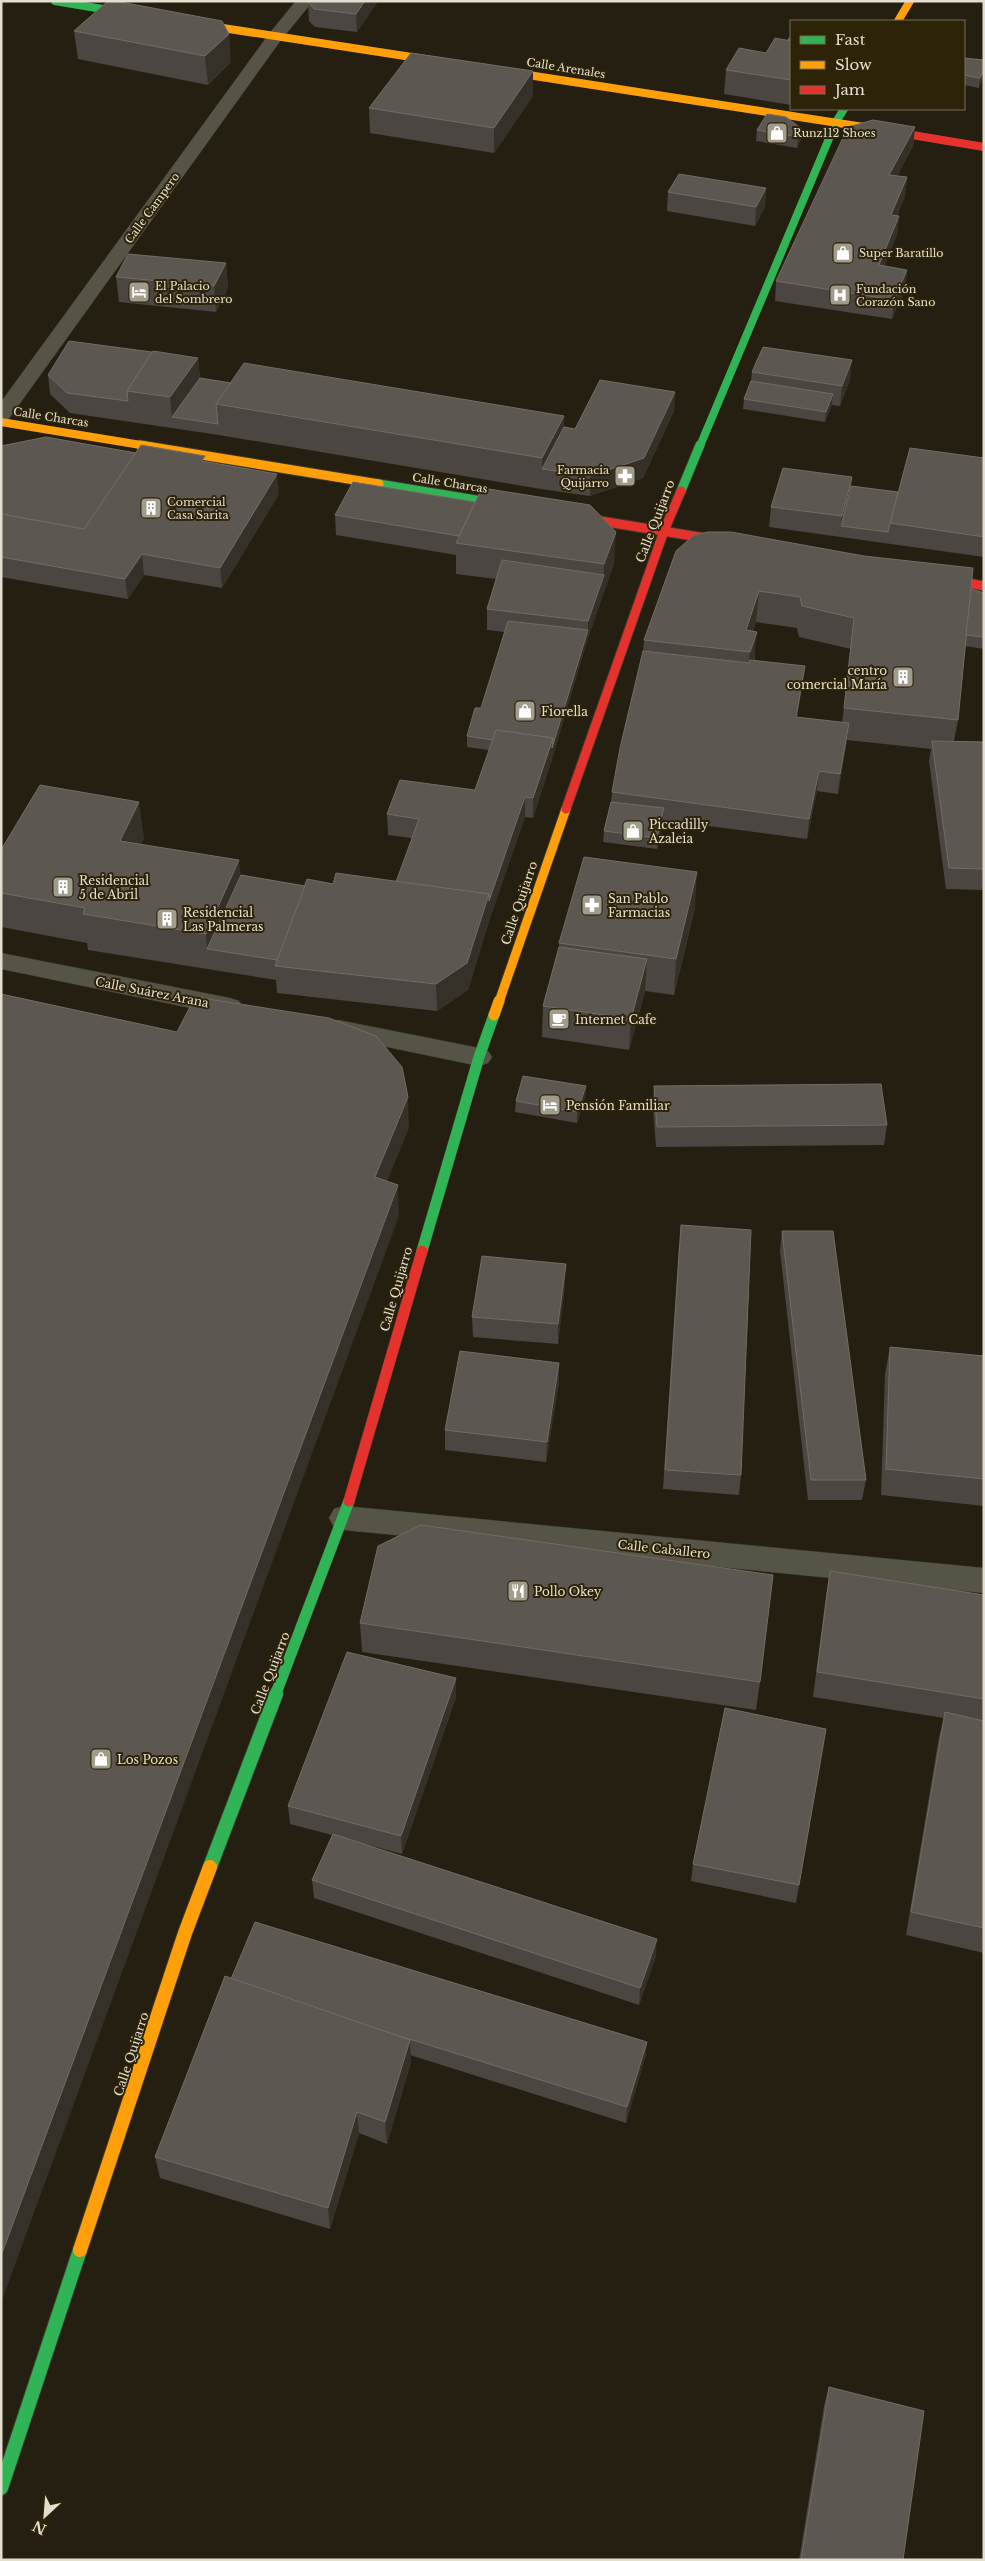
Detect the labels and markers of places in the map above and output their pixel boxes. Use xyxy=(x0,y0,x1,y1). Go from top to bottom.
shop icon: Runz112 Shoes xyxy=(765,121,789,145)
place label: Runz112 Shoes xyxy=(793,126,876,140)
shop icon: Super Baratillo xyxy=(831,241,855,265)
place label: Super Baratillo xyxy=(859,246,943,260)
place label: El Palacio del Sombrero xyxy=(155,279,233,306)
hotel icon: El Palacio del Sombrero xyxy=(127,280,151,304)
place label: Fundación Corazón Sano xyxy=(856,282,935,309)
hospital icon: Fundación Corazón Sano xyxy=(828,283,852,307)
place label: Farmacia Quijarro xyxy=(557,463,610,490)
pharmacy icon: Farmacia Quijarro xyxy=(613,464,637,488)
place label: Comercial Casa Sarita xyxy=(167,495,229,522)
building icon: Comercial Casa Sarita xyxy=(139,496,163,520)
place label: centro comercial María xyxy=(787,663,887,692)
building icon: centro comercial María xyxy=(891,665,915,689)
shop icon: Fiorella xyxy=(513,699,537,723)
place label: Fiorella xyxy=(541,704,588,719)
place label: Piccadilly Azaleia xyxy=(648,817,709,846)
shop icon: Piccadilly Azaleia xyxy=(621,819,645,843)
place label: Residencial 5 de Abril xyxy=(79,873,149,902)
building icon: Residencial 5 de Abril xyxy=(51,875,75,899)
place label: San Pablo Farmacias xyxy=(608,891,670,920)
pharmacy icon: San Pablo Farmacias xyxy=(580,893,604,917)
place label: Residencial Las Palmeras xyxy=(183,905,264,934)
building icon: Residencial Las Palmeras xyxy=(155,907,179,931)
cafe icon: Internet Cafe xyxy=(547,1007,571,1031)
place label: Internet Cafe xyxy=(575,1012,657,1027)
hotel icon: Pensión Familiar xyxy=(538,1093,562,1117)
place label: Pensión Familiar xyxy=(566,1098,670,1113)
restaurant icon: Pollo Okey xyxy=(506,1579,530,1603)
place label: Pollo Okey xyxy=(534,1584,602,1599)
shop icon: Los Pozos xyxy=(89,1747,113,1771)
place label: Los Pozos xyxy=(117,1752,178,1767)

